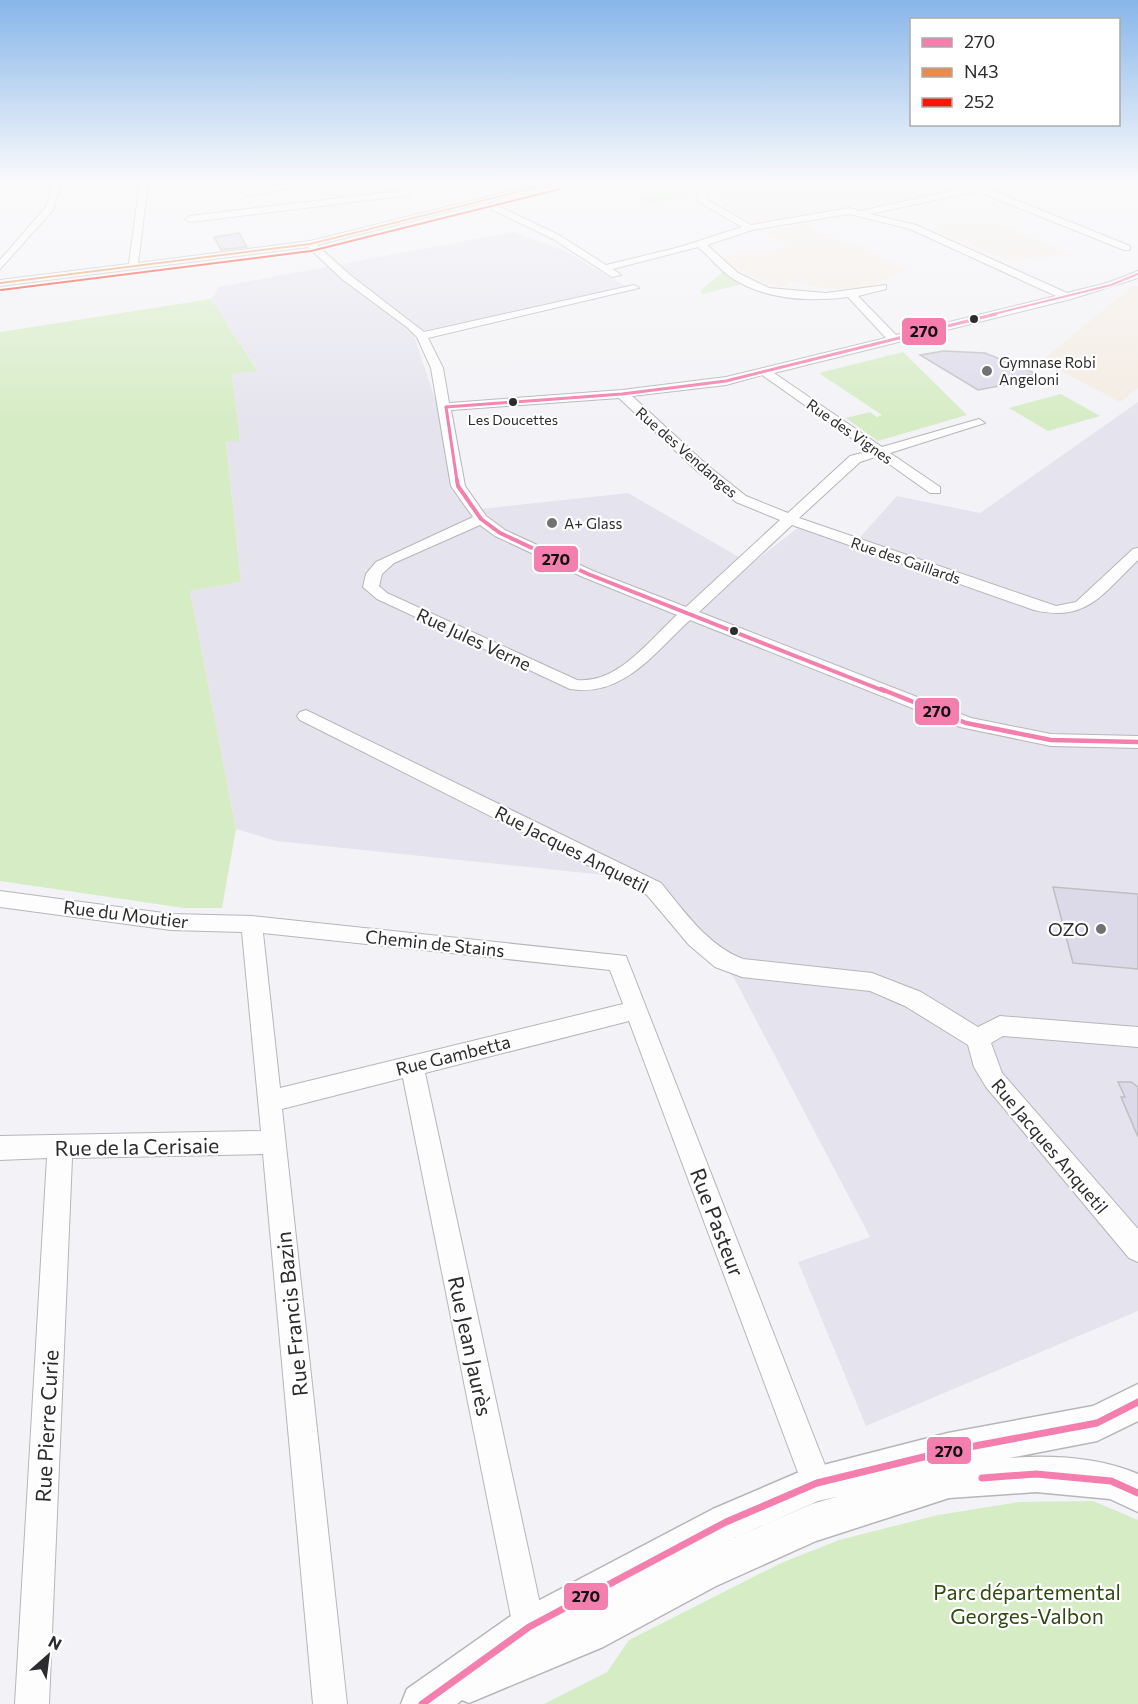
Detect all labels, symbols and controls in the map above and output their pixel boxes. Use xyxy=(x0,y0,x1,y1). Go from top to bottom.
legend xyxy=(910,18,1120,126)
text: 270 xyxy=(964,30,995,52)
text: N43 xyxy=(964,60,999,82)
text: 252 xyxy=(964,90,994,112)
unlabelled marker xyxy=(968,313,980,325)
line badge: 270 xyxy=(901,317,947,346)
text: 270 xyxy=(910,321,938,340)
place label: Gymnase Robi Angeloni xyxy=(999,353,1096,388)
marker: Gymnase Robi Angeloni xyxy=(980,364,994,378)
street label: Rue des Vignes xyxy=(803,395,897,467)
marker: Les Doucettes xyxy=(507,396,519,408)
street label: Rue des Vendanges xyxy=(632,403,742,501)
place label: Les Doucettes xyxy=(468,411,558,428)
place label: A+ Glass xyxy=(564,514,622,532)
marker: A+ Glass xyxy=(545,516,559,530)
street label: Rue des Gaillards xyxy=(849,533,963,587)
line badge: 270 xyxy=(533,545,579,573)
text: 270 xyxy=(542,549,570,568)
street label: Rue Jules Verne xyxy=(413,603,535,675)
unlabelled marker xyxy=(728,625,740,637)
line badge: 270 xyxy=(914,697,960,726)
text: 270 xyxy=(923,701,951,720)
street label: Rue Jacques Anquetil xyxy=(492,801,652,897)
street label: Rue du Moutier xyxy=(62,895,190,933)
place label: OZO xyxy=(1048,918,1089,940)
marker: OZO xyxy=(1094,922,1108,936)
street label: Chemin de Stains xyxy=(364,925,506,961)
street label: Rue Gambetta xyxy=(393,1030,513,1080)
street label: Rue Jacques Anquetil xyxy=(987,1074,1113,1218)
street label: Rue de la Cerisaie xyxy=(54,1132,220,1160)
street label: Rue Pasteur xyxy=(686,1164,750,1280)
street label: Rue Francis Bazin xyxy=(270,1230,312,1398)
street label: Rue Jean Jaurès xyxy=(444,1274,498,1418)
street label: Rue Pierre Curie xyxy=(30,1349,62,1503)
line badge: 270 xyxy=(926,1436,972,1465)
text: 270 xyxy=(935,1441,963,1460)
park label: Parc départemental Georges-Valbon xyxy=(933,1579,1121,1628)
line badge: 270 xyxy=(563,1582,609,1611)
text: 270 xyxy=(572,1586,600,1605)
north arrow xyxy=(18,1626,78,1686)
text: N xyxy=(46,1631,65,1654)

